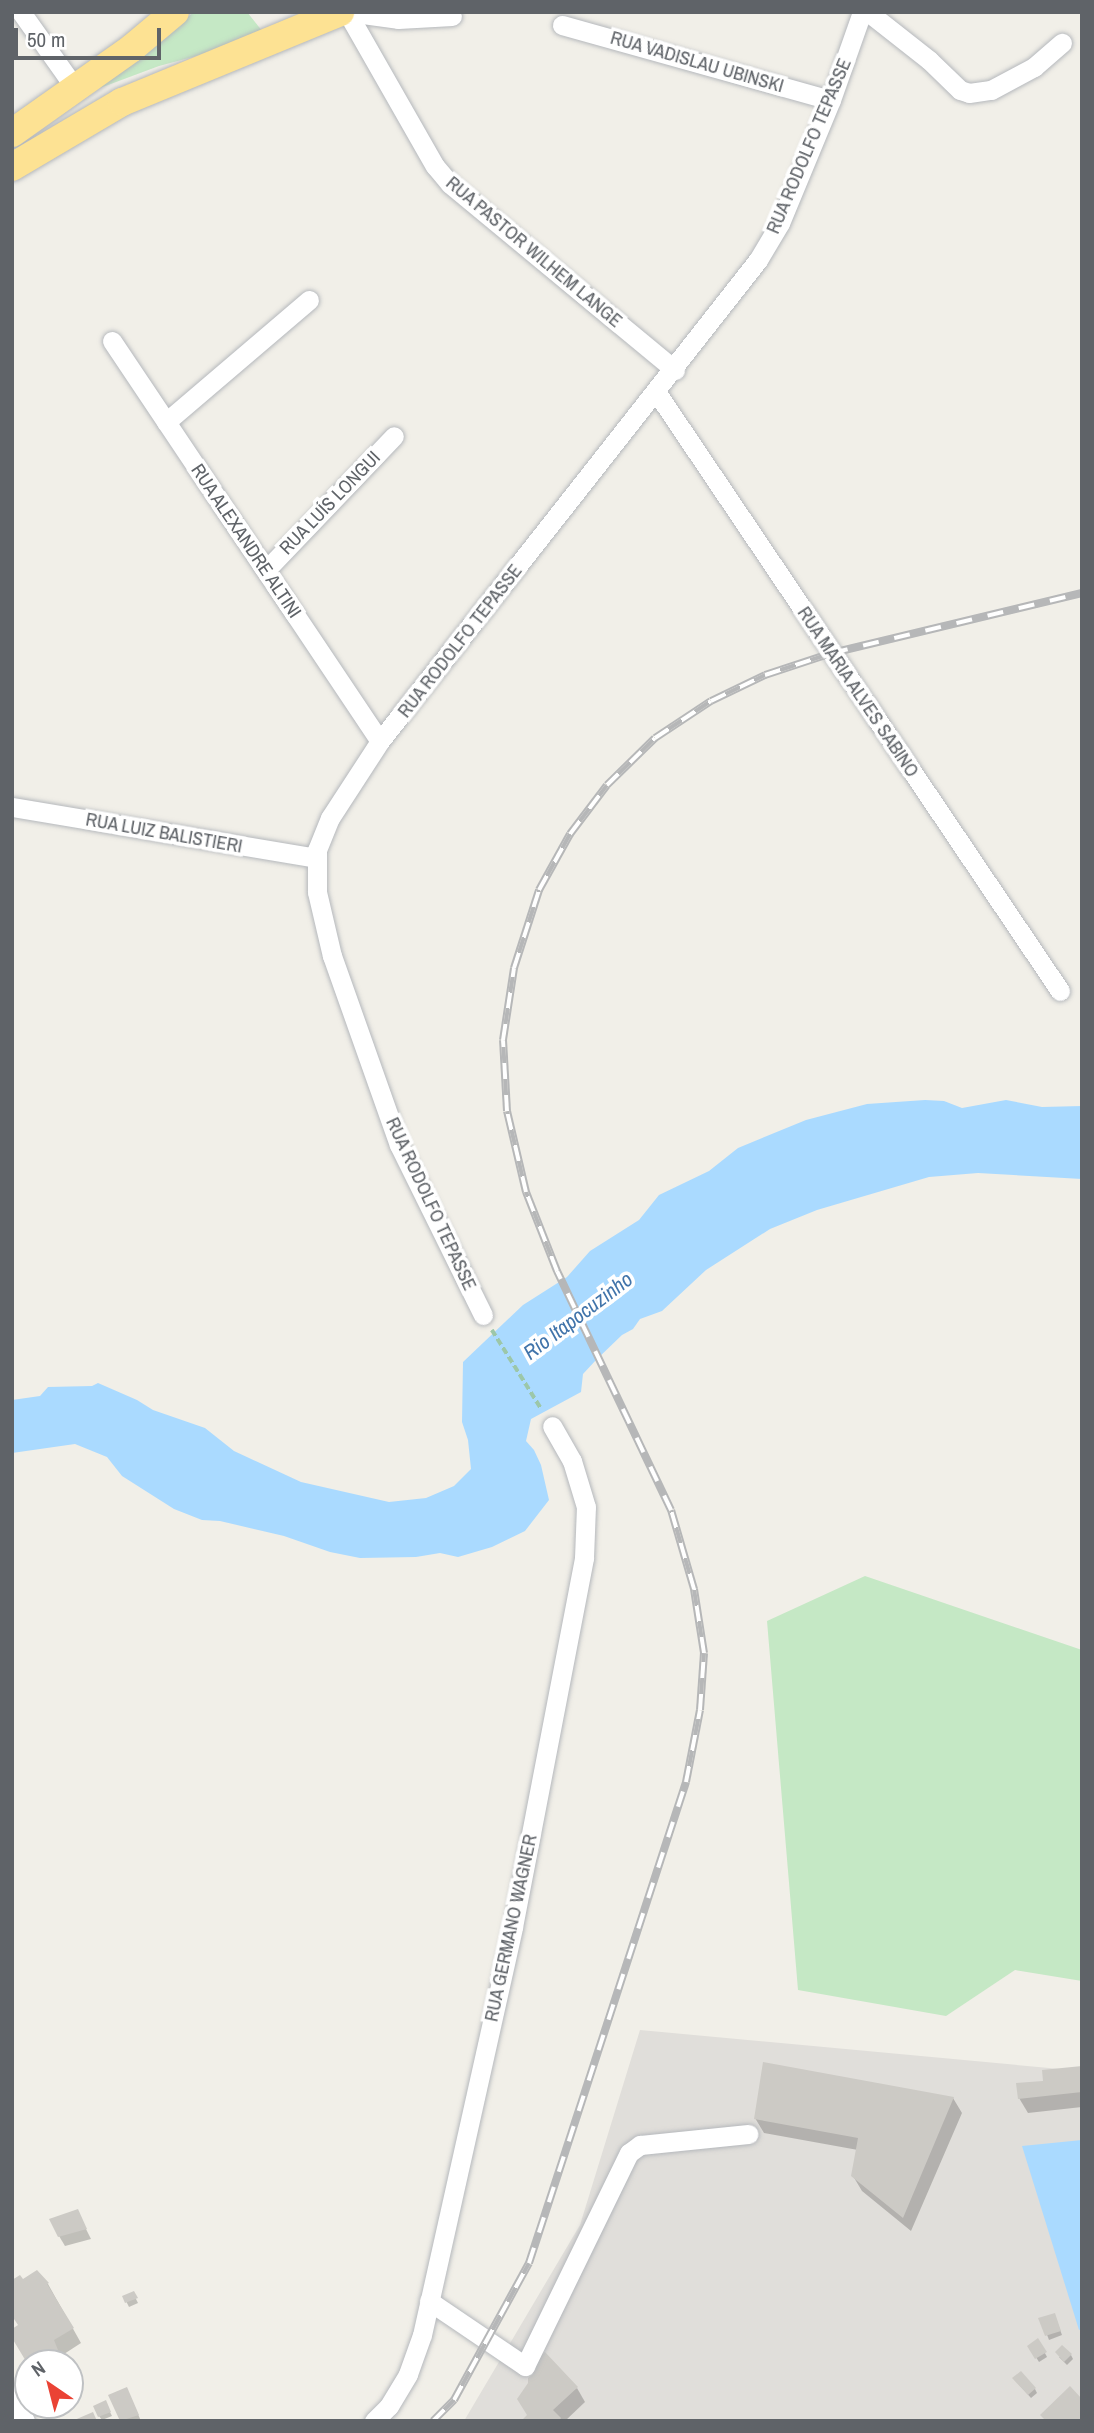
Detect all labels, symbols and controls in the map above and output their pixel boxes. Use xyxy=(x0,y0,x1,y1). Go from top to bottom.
scale bar xyxy=(18,14,164,58)
text: 50 m xyxy=(27,25,65,54)
street label: RUA VADISLAU UBINSKI xyxy=(607,26,787,98)
street label: RUA RODOLFO TEPASSE xyxy=(762,54,856,238)
street label: RUA PASTOR WILHEM LANGE xyxy=(441,171,627,333)
street label: RUA LUÍS LONGUI xyxy=(275,446,385,560)
street label: RUA ALEXANDRE ALTINI xyxy=(185,459,307,623)
street label: RUA RODOLFO TEPASSE xyxy=(393,559,527,723)
street label: RUA MARIA ALVES SABINO xyxy=(792,601,924,783)
street label: RUA LUIZ BALISTIERI xyxy=(84,808,244,858)
street label: RUA RODOLFO TEPASSE xyxy=(381,1113,481,1295)
water label: Rio Itapocuzinho xyxy=(518,1267,638,1365)
street label: RUA GERMANO WAGNER xyxy=(480,1832,542,2024)
north arrow xyxy=(14,2349,84,2419)
text: N xyxy=(26,2355,50,2382)

